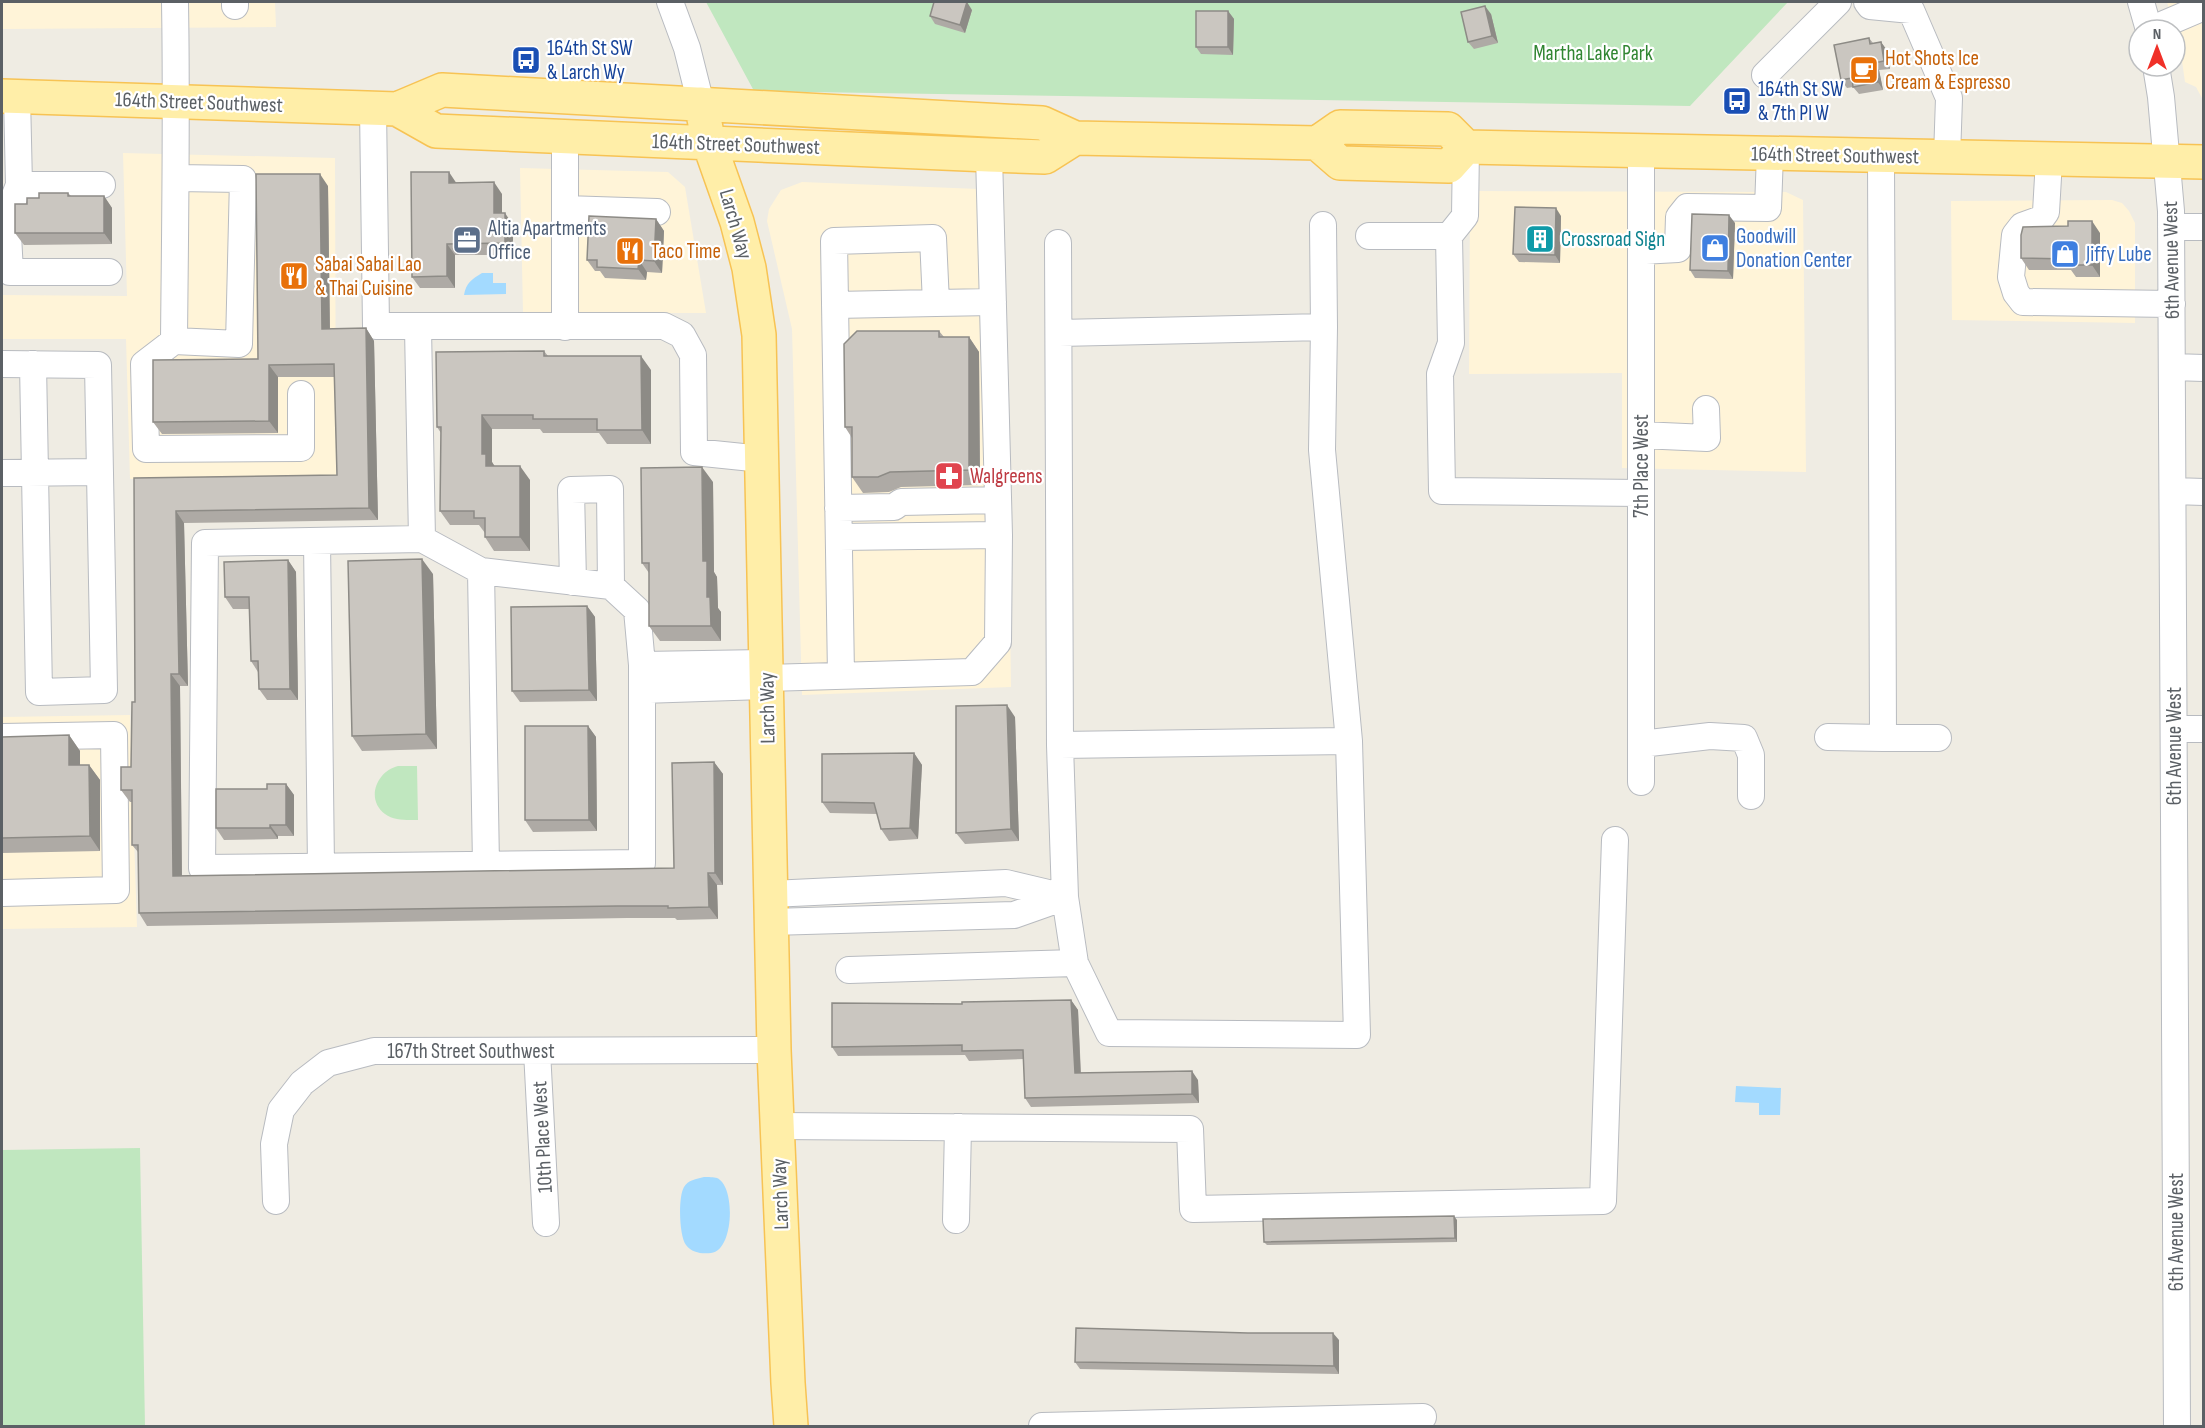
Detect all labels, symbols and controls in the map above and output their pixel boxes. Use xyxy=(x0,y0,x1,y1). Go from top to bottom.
north arrow xyxy=(2127,18,2187,78)
text: N xyxy=(2153,25,2161,44)
place label: 164th St SW & Larch Wy xyxy=(547,36,633,85)
park label: Martha Lake Park xyxy=(1533,41,1653,66)
bus stop icon: 164th St SW & Larch Wy xyxy=(510,44,542,76)
place label: Hot Shots Ice Cream & Espresso xyxy=(1885,46,2011,95)
cafe icon: Hot Shots Ice Cream & Espresso xyxy=(1848,54,1880,86)
place label: 164th St SW & 7th Pl W xyxy=(1758,77,1844,126)
bus stop icon: 164th St SW & 7th Pl W xyxy=(1721,85,1753,117)
street label: 164th Street Southwest xyxy=(115,87,283,118)
street label: 164th Street Southwest xyxy=(652,129,820,160)
street label: 164th Street Southwest xyxy=(1751,142,1919,169)
street label: Larch Way xyxy=(714,186,757,262)
street label: 6th Avenue West xyxy=(2158,201,2185,319)
place label: Altia Apartments Office xyxy=(487,216,607,265)
building icon: Crossroad Sign xyxy=(1524,223,1556,255)
office icon: Altia Apartments Office xyxy=(451,224,483,256)
place label: Goodwill Donation Center xyxy=(1736,224,1852,273)
place label: Crossroad Sign xyxy=(1561,227,1665,252)
shop icon: Goodwill Donation Center xyxy=(1699,232,1731,264)
restaurant icon: Taco Time xyxy=(614,235,646,267)
shop icon: Jiffy Lube xyxy=(2049,238,2081,270)
place label: Taco Time xyxy=(651,239,721,264)
place label: Jiffy Lube xyxy=(2085,242,2152,267)
place label: Sabai Sabai Lao & Thai Cuisine xyxy=(315,252,422,301)
restaurant icon: Sabai Sabai Lao & Thai Cuisine xyxy=(278,260,310,292)
street label: 7th Place West xyxy=(1629,414,1654,518)
pharmacy icon: Walgreens xyxy=(933,460,965,492)
place label: Walgreens xyxy=(970,464,1043,489)
street label: Larch Way xyxy=(754,672,781,744)
street label: 6th Avenue West xyxy=(2162,687,2187,805)
street label: 167th Street Southwest xyxy=(387,1039,555,1064)
street label: 10th Place West xyxy=(527,1080,558,1194)
street label: Larch Way xyxy=(767,1158,794,1230)
street label: 6th Avenue West xyxy=(2164,1173,2189,1291)

